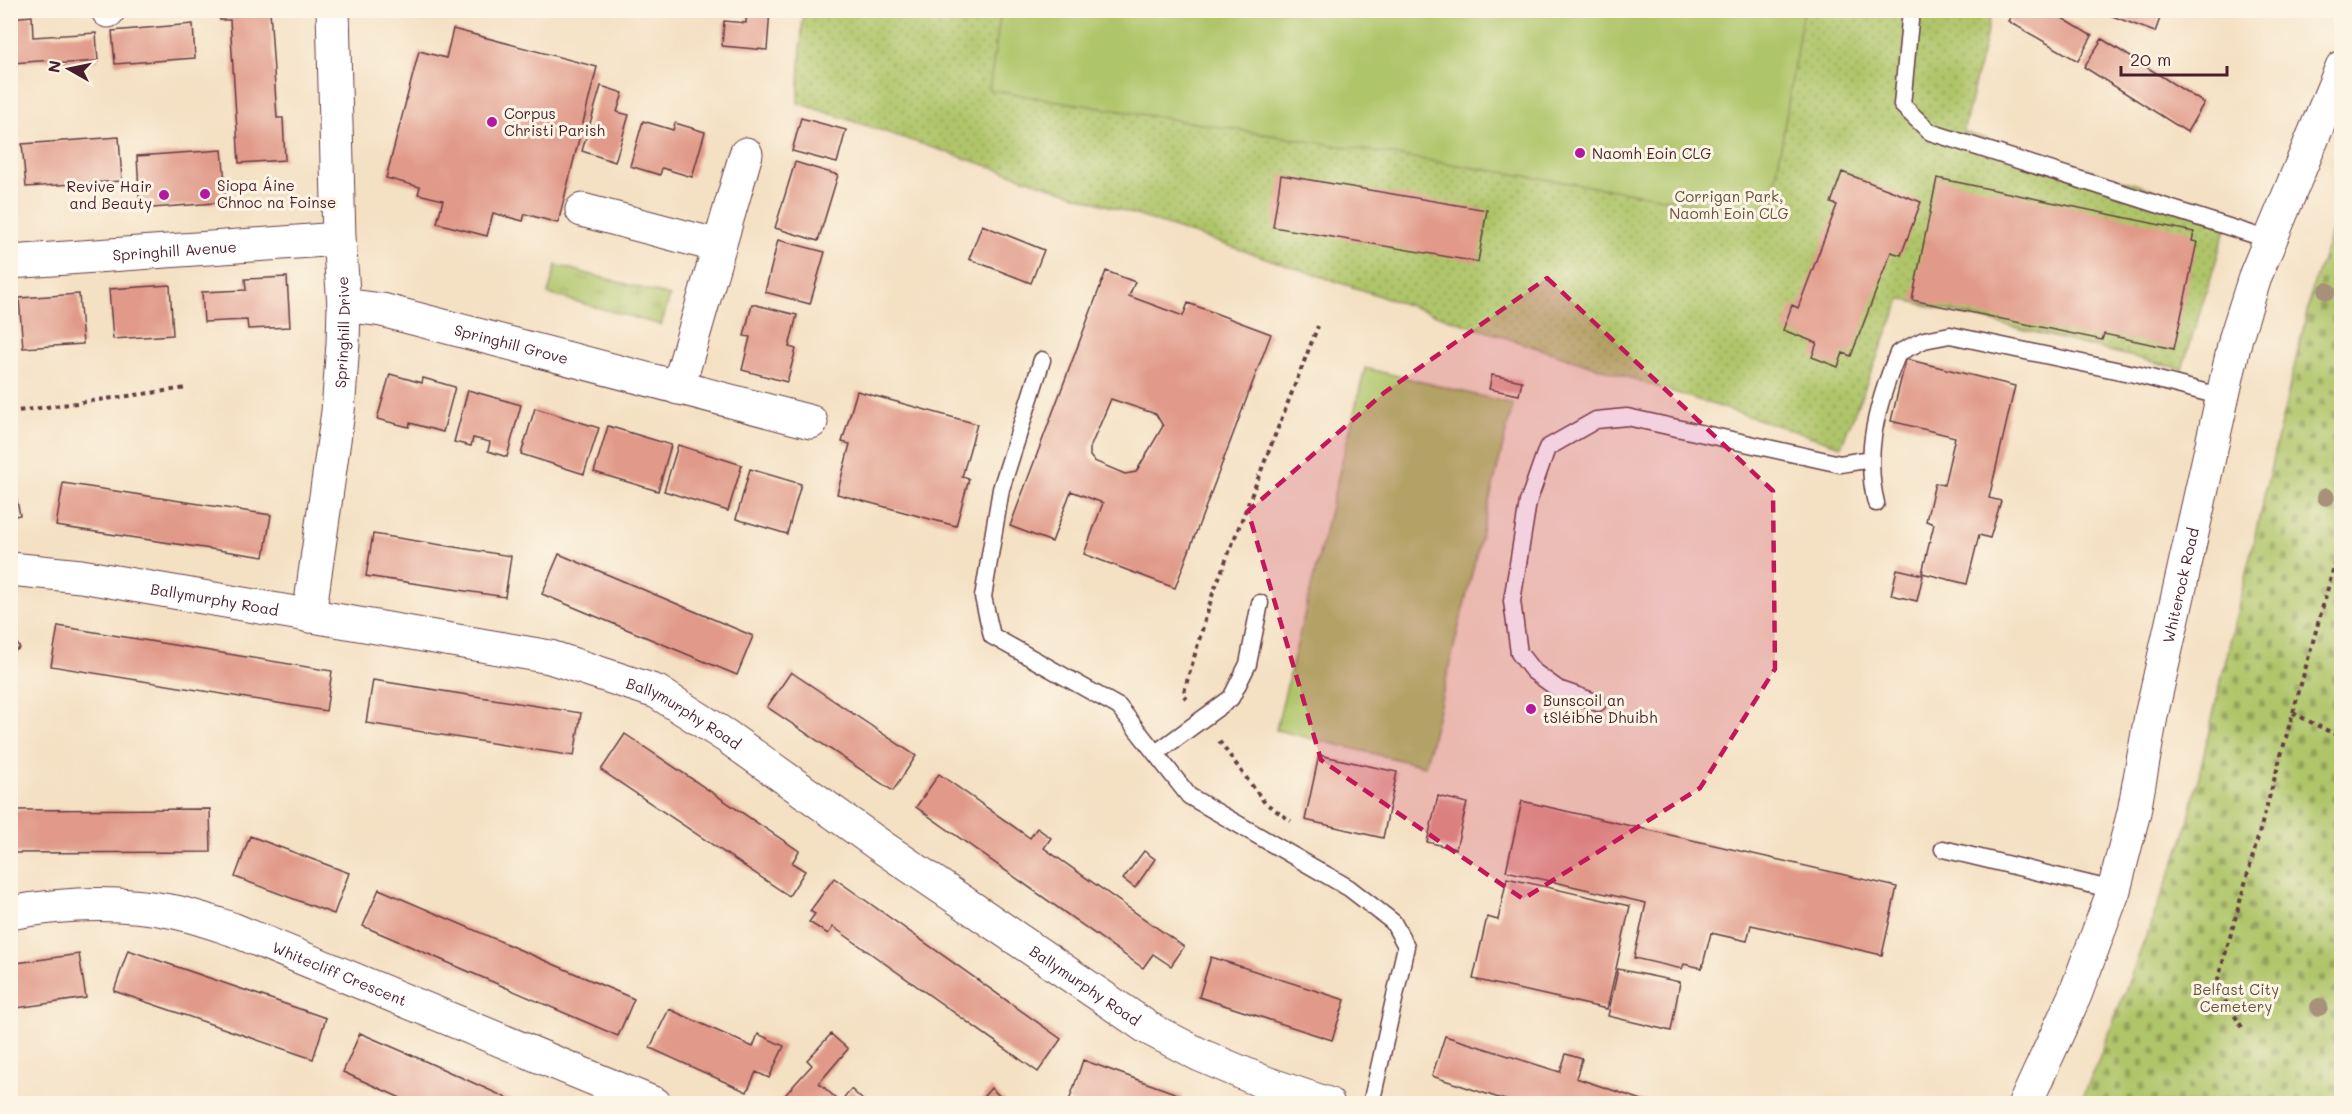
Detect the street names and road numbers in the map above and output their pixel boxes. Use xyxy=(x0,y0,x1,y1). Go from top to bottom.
street label: Springhill Avenue xyxy=(112,236,237,265)
street label: Springhill Drive xyxy=(330,276,354,389)
street label: Springhill Grove xyxy=(452,319,570,368)
street label: Whiterock Road xyxy=(2158,526,2203,645)
street label: Ballymurphy Road xyxy=(149,578,280,620)
street label: Ballymurphy Road xyxy=(624,673,745,753)
street label: Whitecliff Crescent xyxy=(269,937,410,1010)
street label: Ballymurphy Road xyxy=(1026,941,1144,1030)

